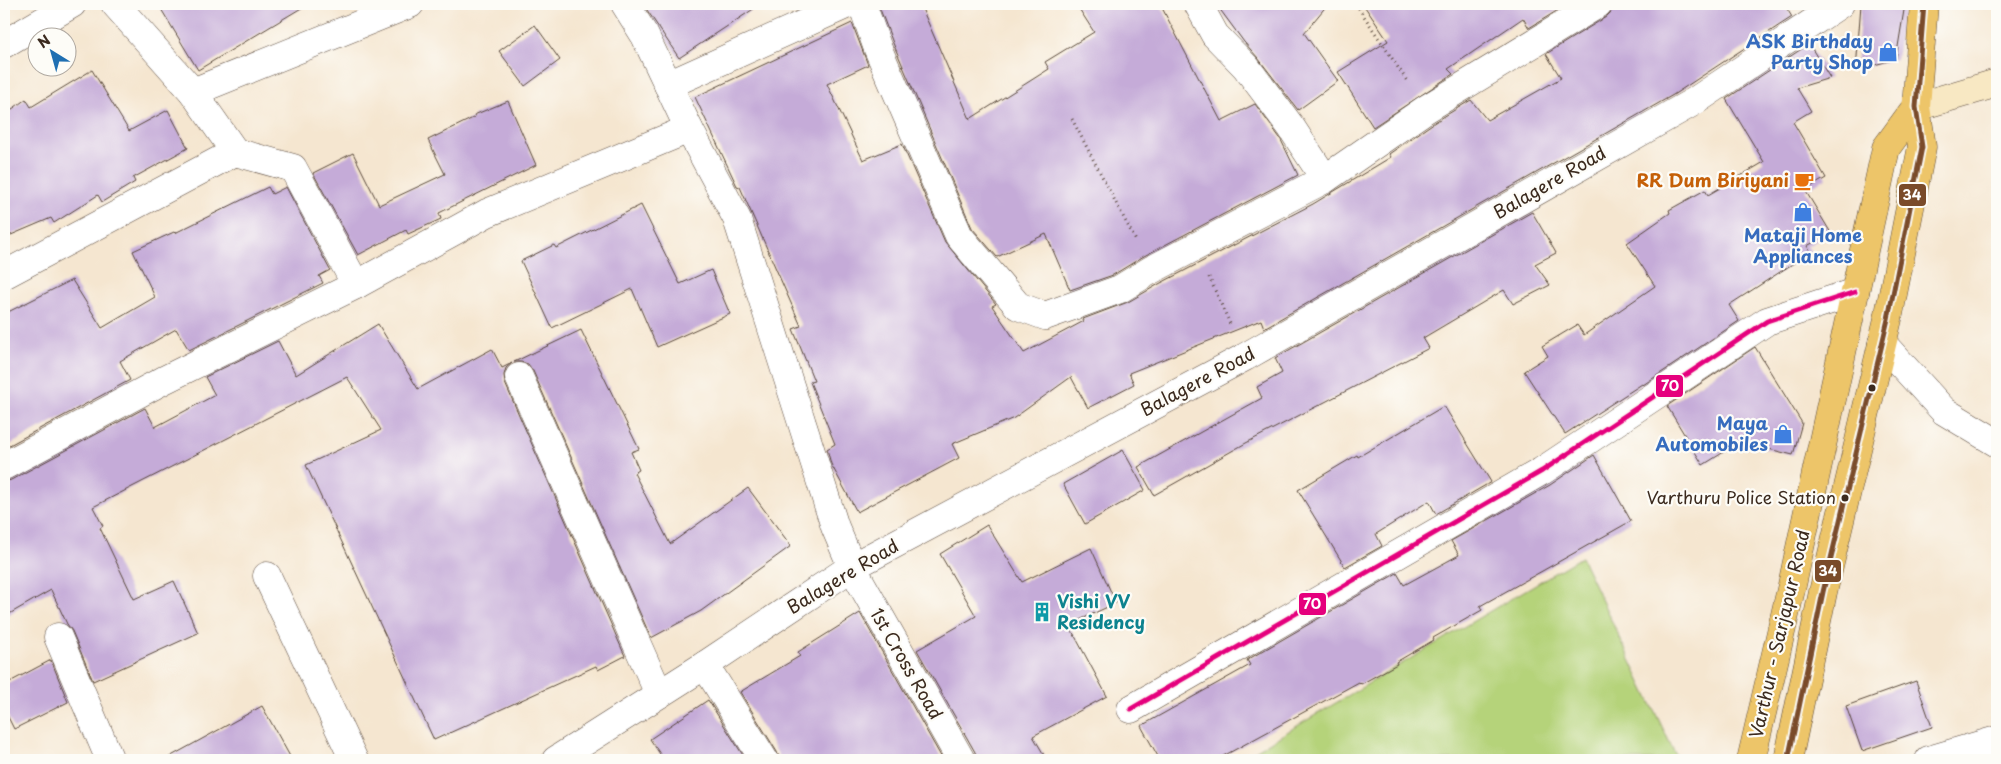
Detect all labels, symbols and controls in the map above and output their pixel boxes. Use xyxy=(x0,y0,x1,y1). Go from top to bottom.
place label: ASK Birthday Party Shop xyxy=(1746,27,1873,75)
north arrow xyxy=(28,28,78,78)
text: N xyxy=(33,29,55,53)
shop icon: ASK Birthday Party Shop xyxy=(1877,41,1899,63)
street label: Balagere Road xyxy=(1488,138,1611,225)
place label: RR Dum Biriyani xyxy=(1636,166,1789,193)
cafe icon: RR Dum Biriyani xyxy=(1793,170,1815,192)
line badge: 34 xyxy=(1898,183,1927,207)
text: 34 xyxy=(1903,184,1922,205)
shop icon: Mataji Home Appliances xyxy=(1792,201,1814,223)
place label: Mataji Home Appliances xyxy=(1744,221,1862,269)
street label: Balagere Road xyxy=(1135,339,1259,422)
line badge: 70 xyxy=(1655,374,1684,398)
text: 70 xyxy=(1661,375,1679,396)
unlabelled marker xyxy=(1867,383,1877,393)
place label: Maya Automobiles xyxy=(1656,409,1768,457)
shop icon: Maya Automobiles xyxy=(1772,423,1794,445)
place label: Varthuru Police Station xyxy=(1647,484,1836,510)
marker: Varthuru Police Station xyxy=(1840,493,1850,503)
street label: Varthur - Sarjapur Road xyxy=(1741,527,1816,740)
street label: Balagere Road xyxy=(781,532,903,620)
line badge: 34 xyxy=(1814,559,1842,583)
text: 34 xyxy=(1819,560,1838,581)
place label: Vishi VV Residency xyxy=(1057,587,1145,635)
line badge: 70 xyxy=(1298,592,1327,616)
text: 70 xyxy=(1303,593,1321,614)
building icon: Vishi VV Residency xyxy=(1031,601,1053,623)
street label: 1st Cross Road xyxy=(864,602,950,724)

